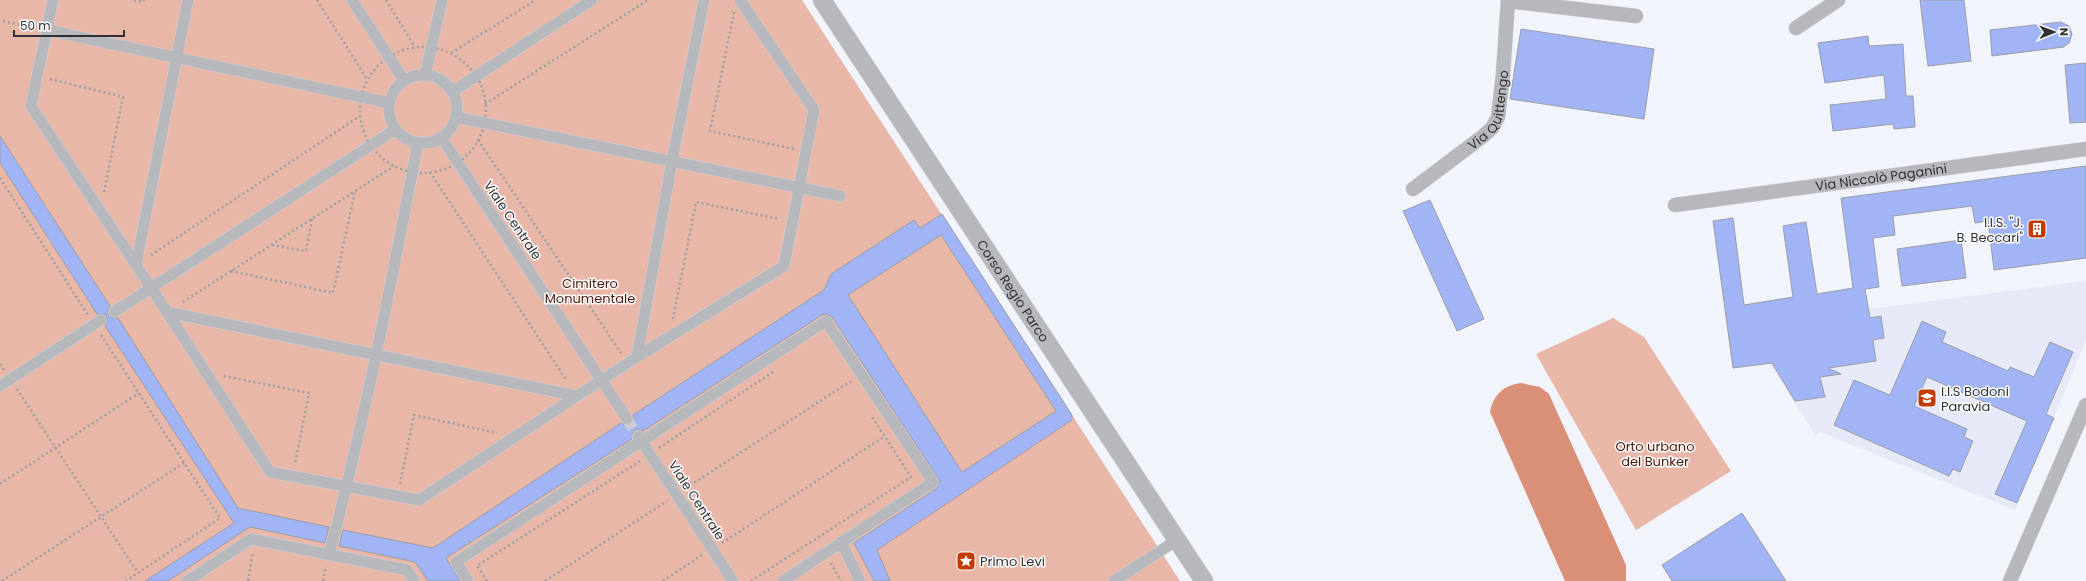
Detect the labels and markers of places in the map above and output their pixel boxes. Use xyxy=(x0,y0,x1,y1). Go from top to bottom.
place label: I.I.S. "J. B. Beccari" xyxy=(1956,213,2023,247)
building icon: I.I.S. "J. B. Beccari" xyxy=(2026,218,2048,240)
place label: I.I.S Bodoni Paravia xyxy=(1941,382,2009,416)
school or university icon: I.I.S Bodoni Paravia xyxy=(1916,387,1938,409)
place icon: Primo Levi xyxy=(955,550,977,572)
place label: Primo Levi xyxy=(980,552,1045,571)

